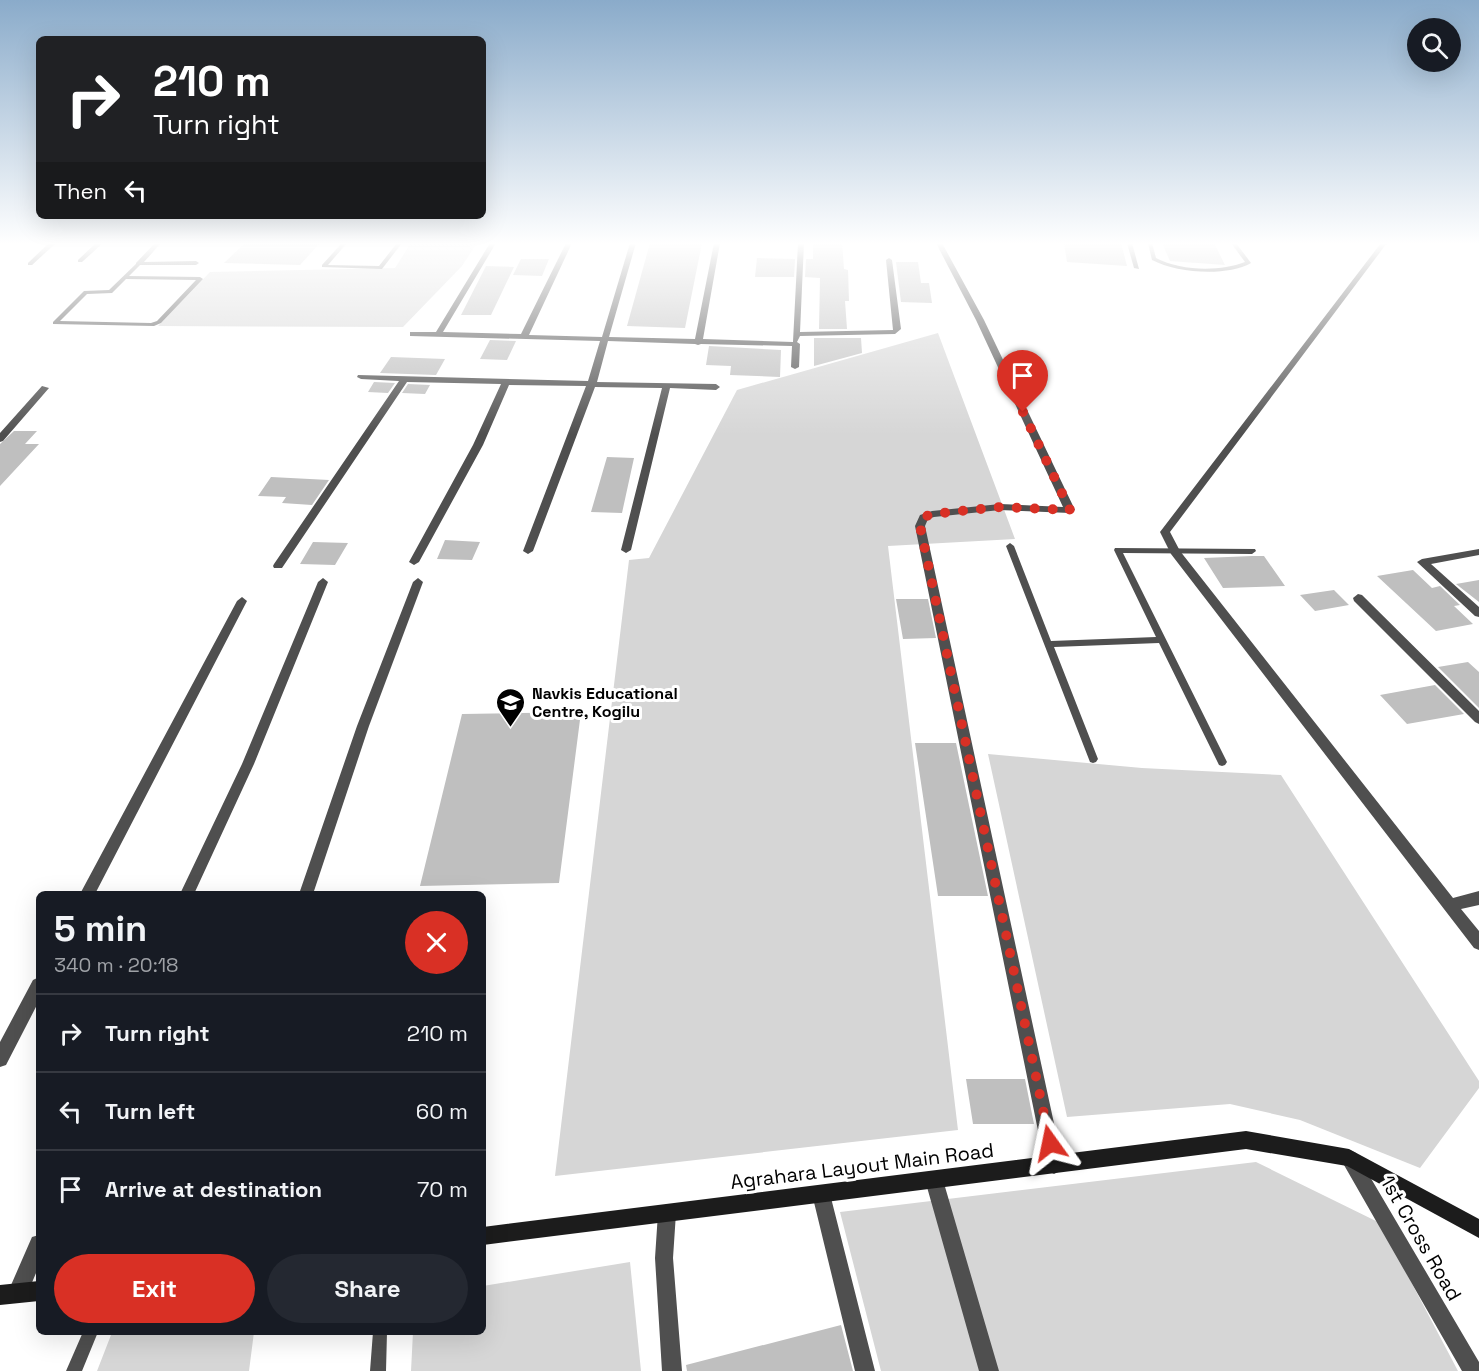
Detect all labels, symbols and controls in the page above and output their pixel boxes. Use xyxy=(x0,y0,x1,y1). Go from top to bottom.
map controls xyxy=(1407,18,1461,72)
button: search xyxy=(1407,18,1461,72)
text: 210 m xyxy=(153,55,271,108)
icon: right xyxy=(54,60,132,138)
text: Turn right xyxy=(153,107,280,142)
icon: left xyxy=(119,174,152,207)
text: Then xyxy=(54,177,107,205)
pin xyxy=(997,350,1048,412)
icon: arrive xyxy=(1006,359,1039,392)
place label: Navkis Educational Centre, Kogilu xyxy=(532,683,678,722)
school or university icon: Navkis Educational Centre, Kogilu xyxy=(495,686,527,728)
text: 5 min xyxy=(54,906,147,952)
button: close xyxy=(405,911,468,974)
text: 340 m · 20:18 xyxy=(54,952,179,978)
icon: right xyxy=(54,1017,87,1050)
text: Turn right xyxy=(105,1019,210,1047)
text: 210 m xyxy=(407,1019,468,1047)
icon: left xyxy=(54,1095,87,1128)
text: Turn left xyxy=(105,1097,195,1125)
text: 60 m xyxy=(416,1097,468,1125)
position arrow xyxy=(1018,1111,1082,1175)
street label: Agrahara Layout Main Road xyxy=(729,1137,995,1195)
street label: 1st Cross Road xyxy=(1375,1171,1467,1305)
icon: arrive xyxy=(54,1173,87,1206)
text: Arrive at destination xyxy=(105,1175,322,1203)
text: 70 m xyxy=(417,1175,468,1203)
button: Exit xyxy=(54,1254,255,1323)
button: Share xyxy=(267,1254,468,1323)

